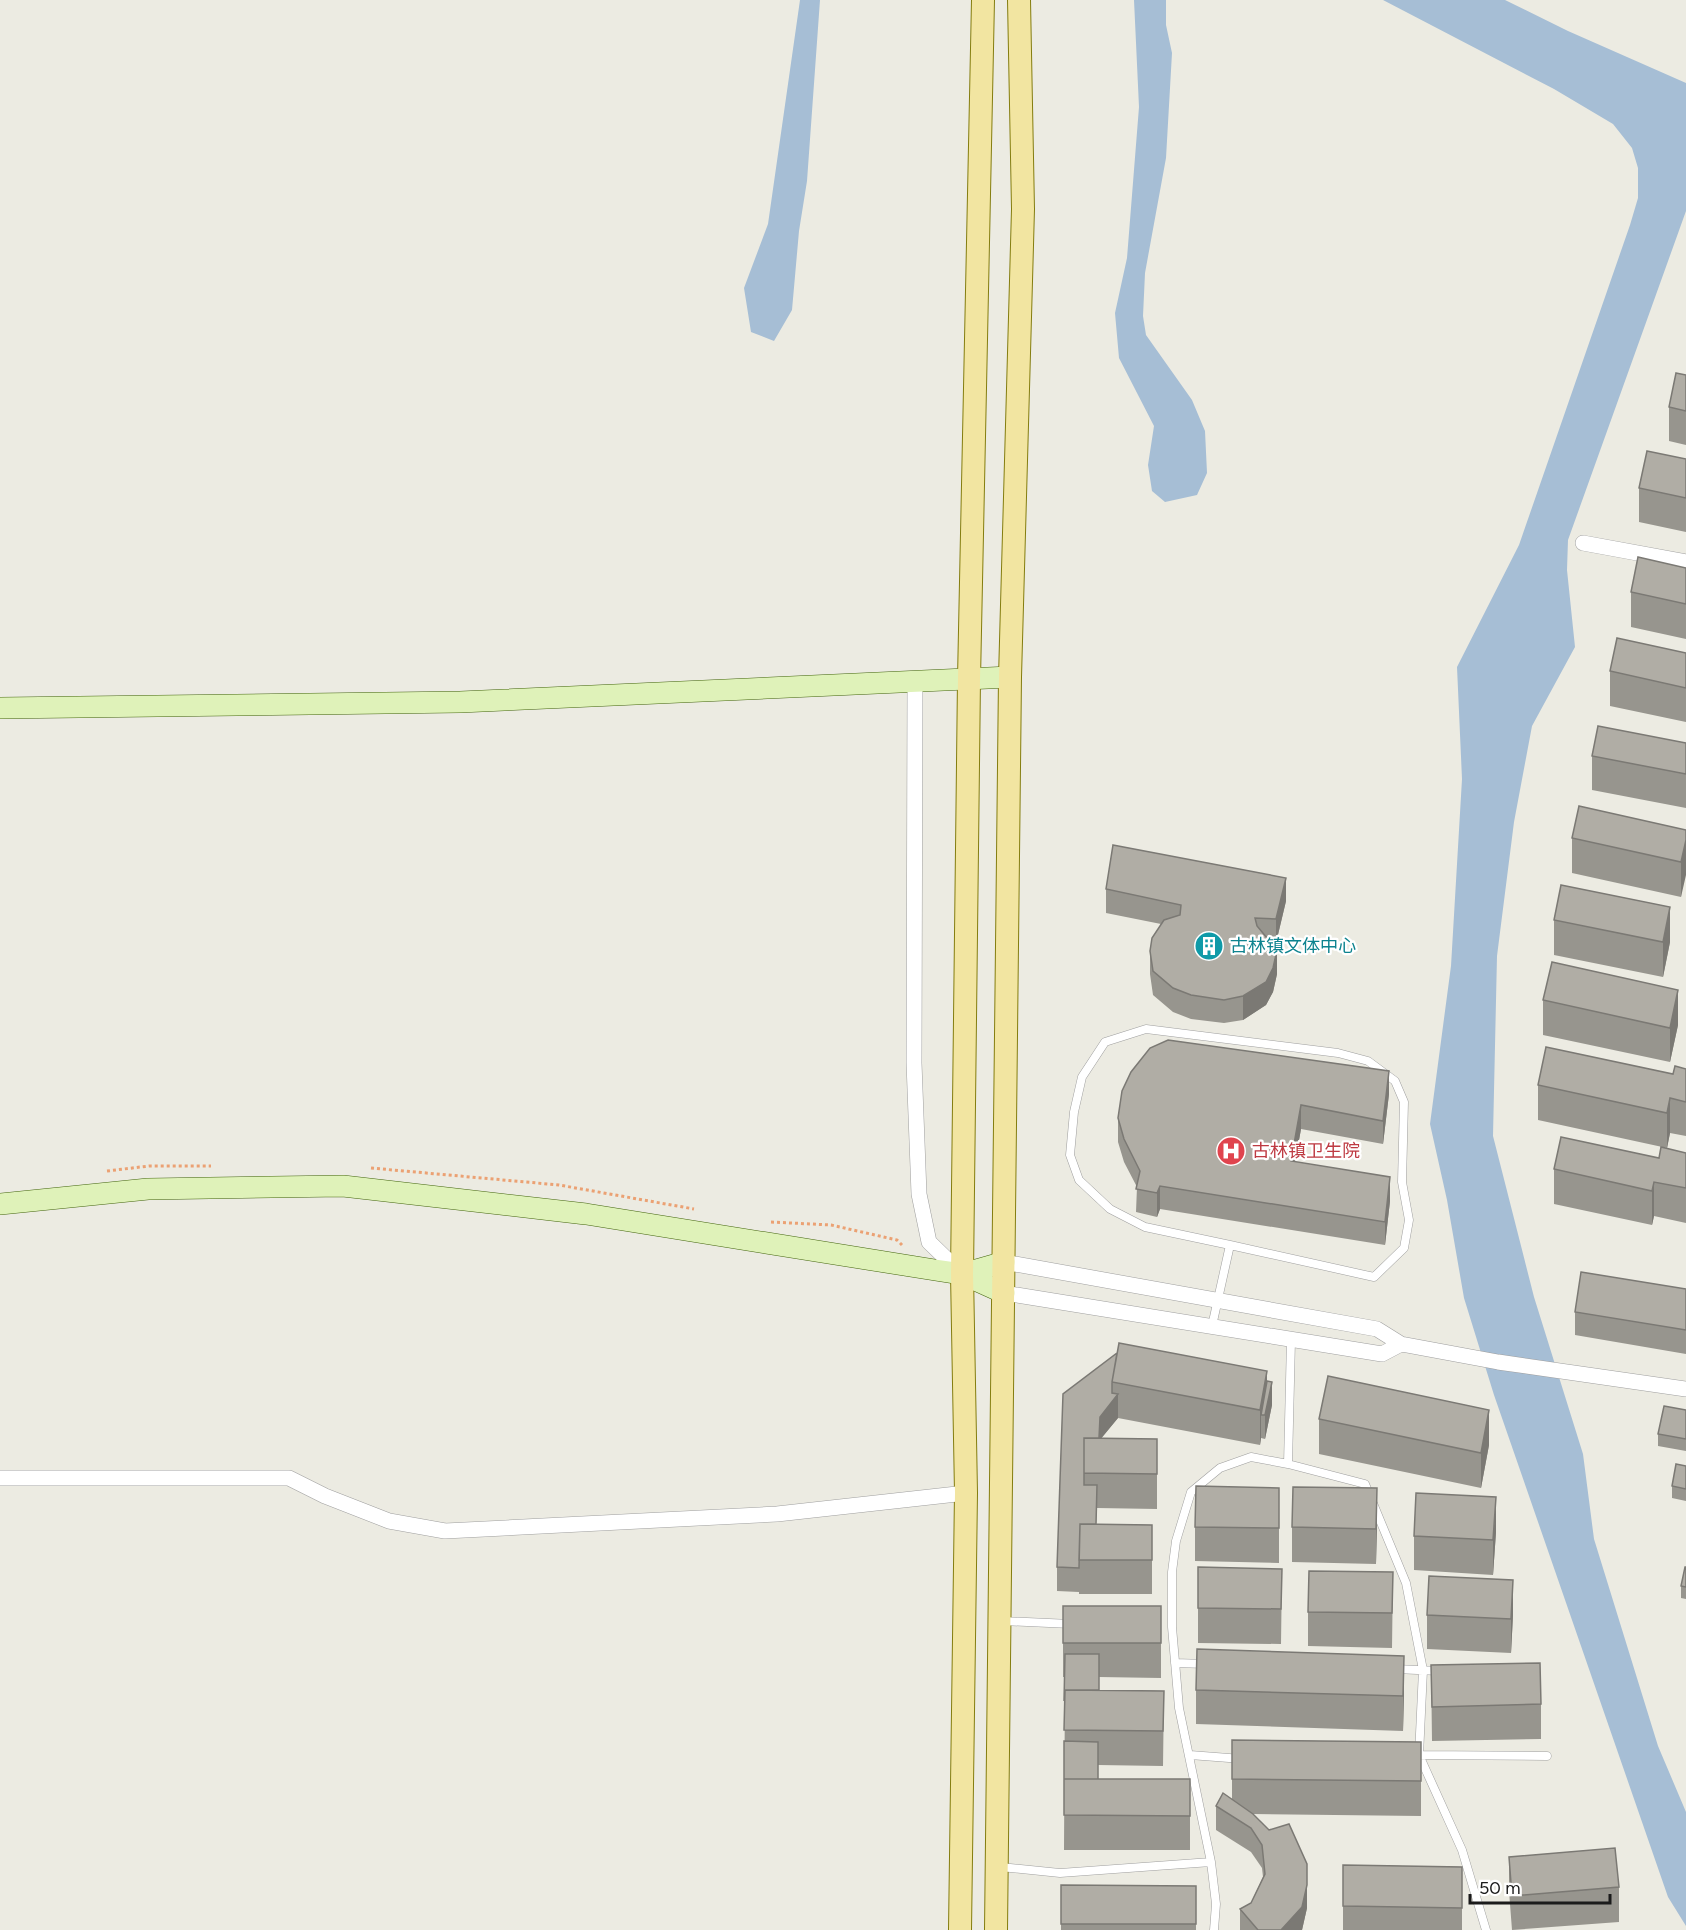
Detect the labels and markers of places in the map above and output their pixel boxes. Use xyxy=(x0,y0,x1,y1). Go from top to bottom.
building icon: 古林镇文体中心 xyxy=(1193,930,1225,962)
place label: 古林镇文体中心 xyxy=(1230,935,1356,957)
hospital icon: 古林镇卫生院 xyxy=(1215,1135,1247,1167)
place label: 古林镇卫生院 xyxy=(1252,1140,1360,1162)

